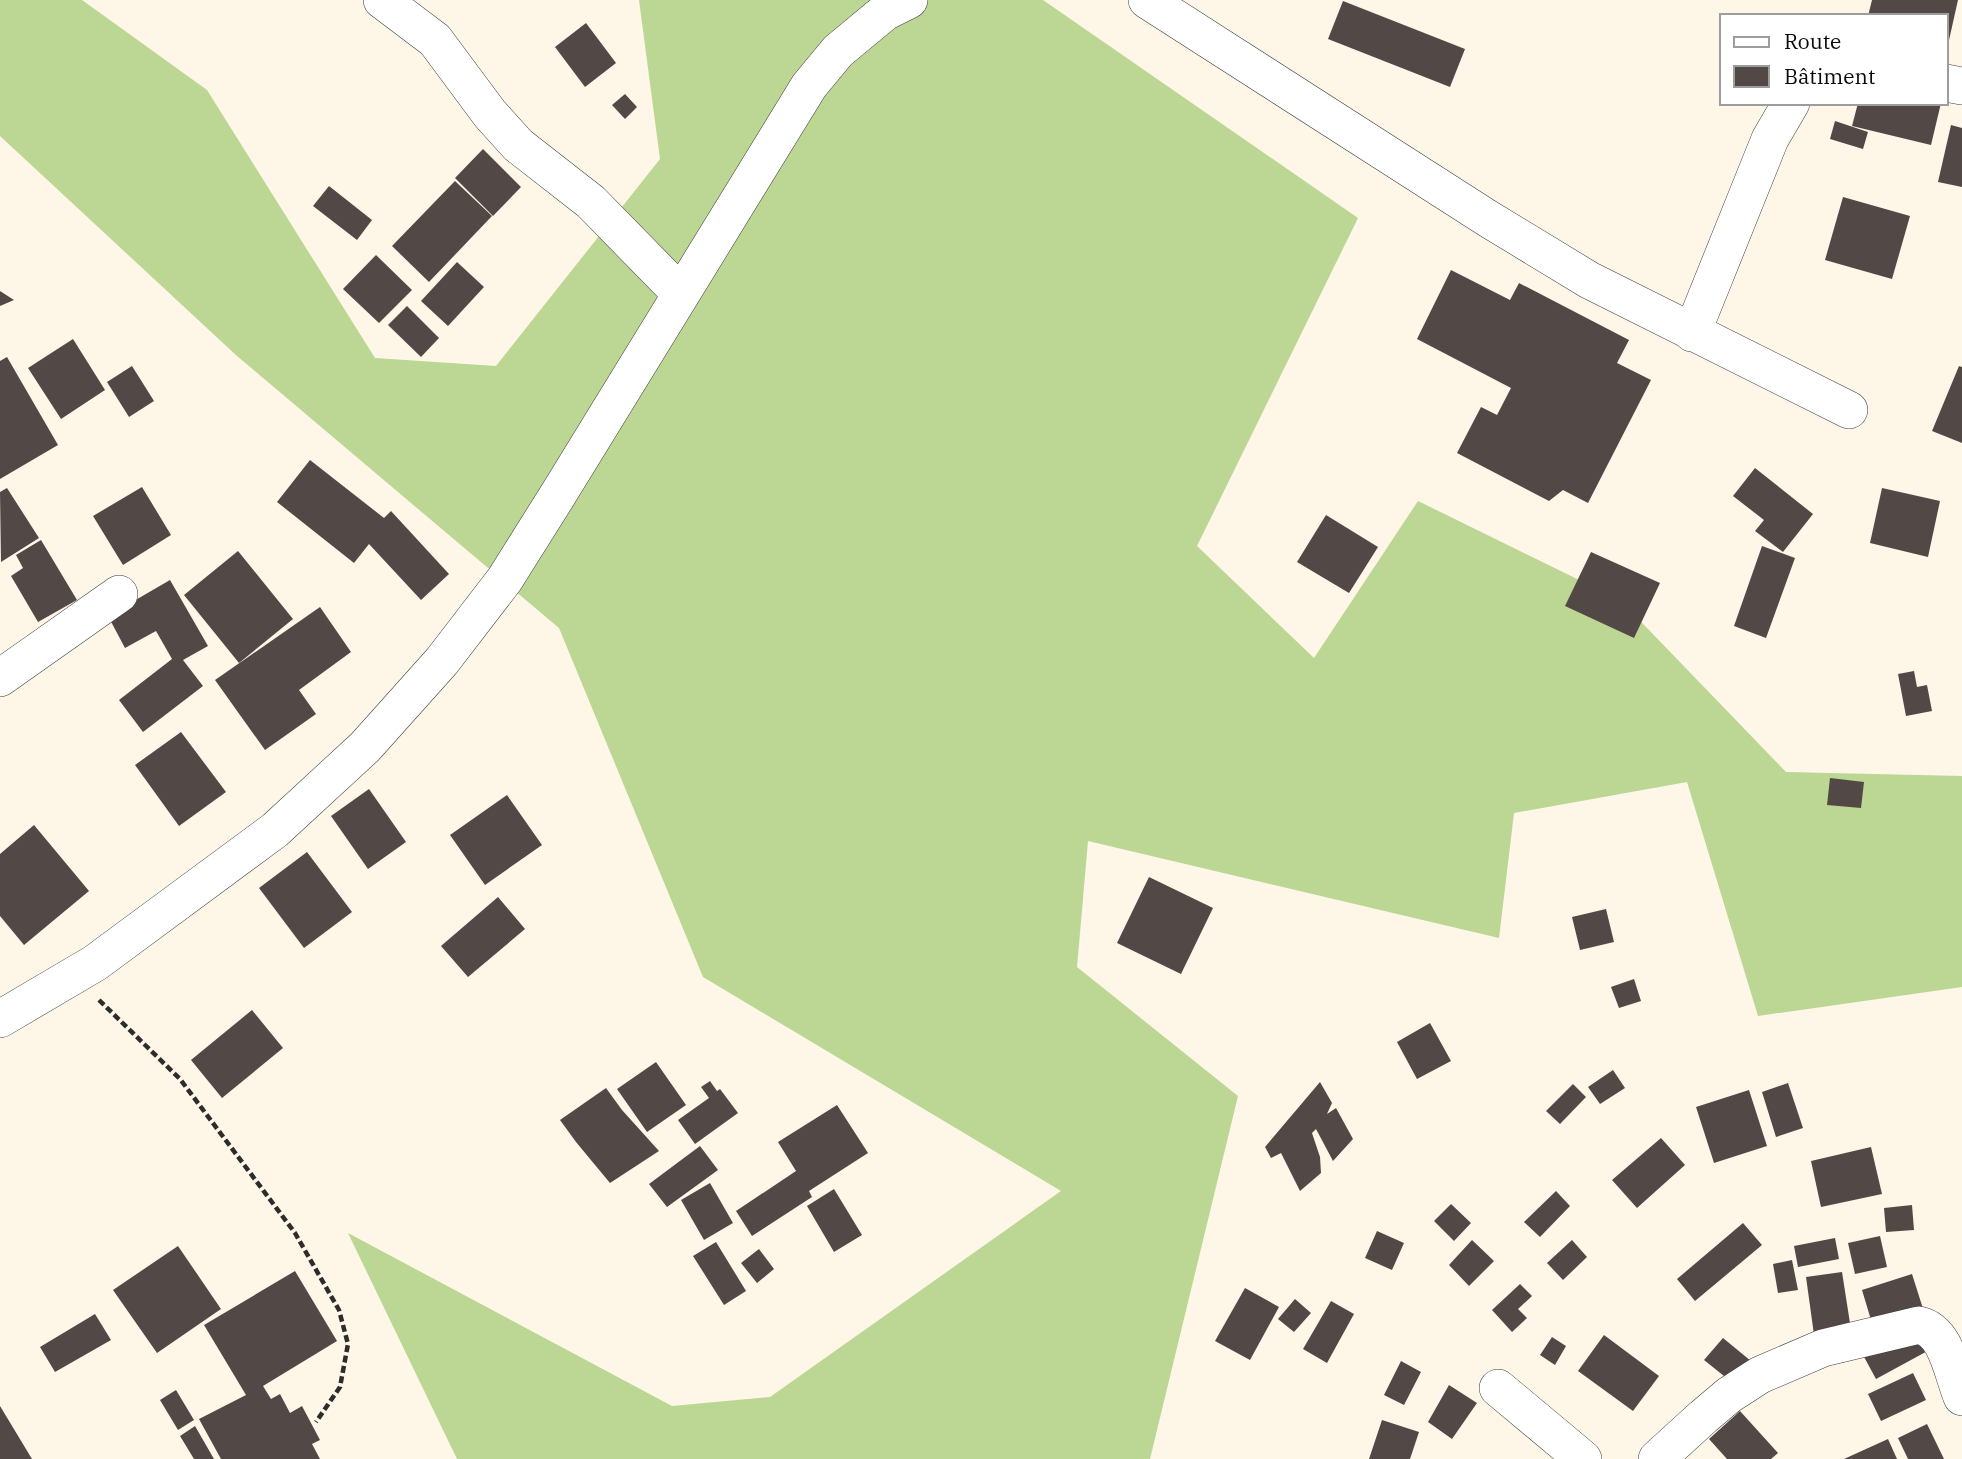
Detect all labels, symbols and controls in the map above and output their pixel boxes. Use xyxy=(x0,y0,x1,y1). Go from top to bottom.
legend xyxy=(1720,14,1948,105)
text: Route xyxy=(1784,27,1841,55)
text: Bâtiment xyxy=(1784,62,1875,90)

